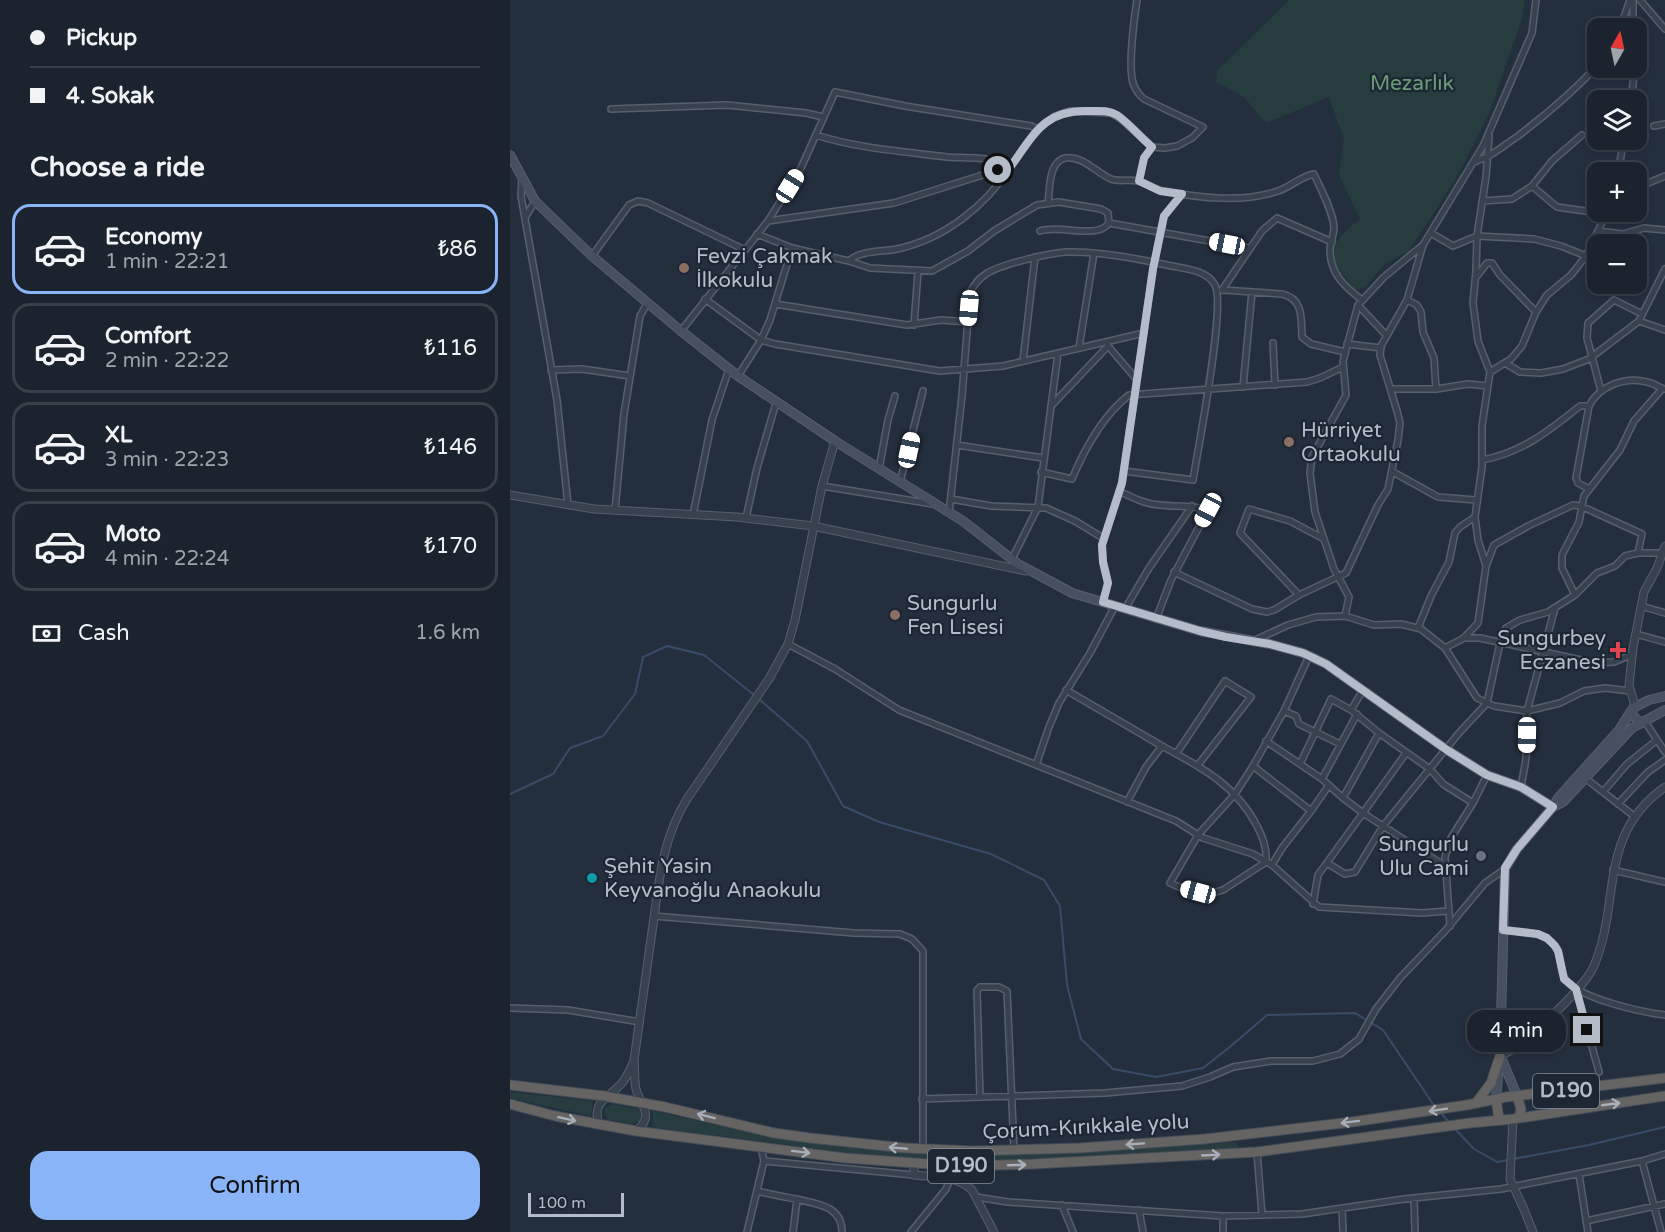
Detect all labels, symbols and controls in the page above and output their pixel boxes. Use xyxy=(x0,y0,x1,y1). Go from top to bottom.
north arrow xyxy=(1587,18,1647,78)
map controls xyxy=(1587,18,1647,294)
text: Pickup xyxy=(66,25,137,51)
park label: Mezarlık xyxy=(1370,71,1454,96)
text: 4. Sokak xyxy=(66,83,154,109)
button: layers xyxy=(1587,90,1647,150)
text: Choose a ride xyxy=(30,151,205,184)
route start xyxy=(984,156,1011,183)
button: + xyxy=(1587,162,1647,222)
car xyxy=(773,166,807,206)
icon: car xyxy=(33,222,87,276)
text: Economy xyxy=(105,224,202,250)
car xyxy=(1208,232,1246,256)
button: − xyxy=(1587,234,1647,294)
text: ₺86 xyxy=(438,236,477,262)
place label: Fevzi Çakmak İlkokulu xyxy=(696,244,832,293)
text: 1 min · 22:21 xyxy=(105,250,229,274)
marker: Fevzi Çakmak İlkokulu xyxy=(677,261,691,275)
car xyxy=(958,289,980,327)
icon: car xyxy=(33,321,87,375)
text: Comfort xyxy=(105,323,191,349)
text: ₺116 xyxy=(424,335,477,361)
text: 2 min · 22:22 xyxy=(105,349,229,373)
place label: Hürriyet Ortaokulu xyxy=(1301,418,1401,467)
icon: car xyxy=(33,420,87,474)
text: XL xyxy=(105,422,132,448)
car xyxy=(896,431,922,469)
text: ₺146 xyxy=(424,434,477,460)
marker: Hürriyet Ortaokulu xyxy=(1282,435,1296,449)
text: 3 min · 22:23 xyxy=(105,448,229,472)
car xyxy=(1192,490,1224,530)
icon: car xyxy=(33,519,87,573)
text: Moto xyxy=(105,521,161,547)
text: ₺170 xyxy=(424,533,477,559)
text: 4 min · 22:24 xyxy=(105,547,229,571)
place label: Sungurlu Fen Lisesi xyxy=(907,591,1004,640)
marker: Sungurlu Fen Lisesi xyxy=(888,608,902,622)
icon: cash xyxy=(30,617,63,650)
text: Cash xyxy=(78,620,130,646)
text: 1.6 km xyxy=(415,621,480,645)
place label: Sungurbey Eczanesi xyxy=(1497,626,1606,675)
marker: Sungurbey Eczanesi xyxy=(1611,643,1625,657)
car xyxy=(1518,717,1536,753)
place label: Sungurlu Ulu Cami xyxy=(1379,832,1469,881)
marker: Sungurlu Ulu Cami xyxy=(1474,849,1488,863)
place label: Şehit Yasin Keyvanoğlu Anaokulu xyxy=(604,854,821,903)
marker: Şehit Yasin Keyvanoğlu Anaokulu xyxy=(585,871,599,885)
car xyxy=(1178,879,1218,905)
callout: 4 min xyxy=(1467,1009,1566,1051)
route end xyxy=(1573,1016,1600,1043)
text: 4 min xyxy=(1490,1019,1543,1043)
road number: D190 xyxy=(1533,1074,1599,1108)
one-way arrow xyxy=(1601,1098,1621,1109)
one-way arrow xyxy=(1428,1104,1448,1115)
street label: Çorum-Kırıkkale yolu xyxy=(982,1109,1190,1145)
one-way arrow xyxy=(697,1110,716,1122)
one-way arrow xyxy=(557,1113,576,1125)
one-way arrow xyxy=(1341,1117,1360,1128)
one-way arrow xyxy=(1126,1139,1146,1150)
one-way arrow xyxy=(889,1142,909,1153)
one-way arrow xyxy=(791,1147,811,1158)
road number: D190 xyxy=(928,1149,994,1183)
one-way arrow xyxy=(1201,1149,1221,1160)
button: Confirm xyxy=(30,1151,480,1220)
one-way arrow xyxy=(1006,1159,1026,1170)
scale bar xyxy=(528,1190,624,1218)
text: 100 m xyxy=(537,1193,586,1213)

